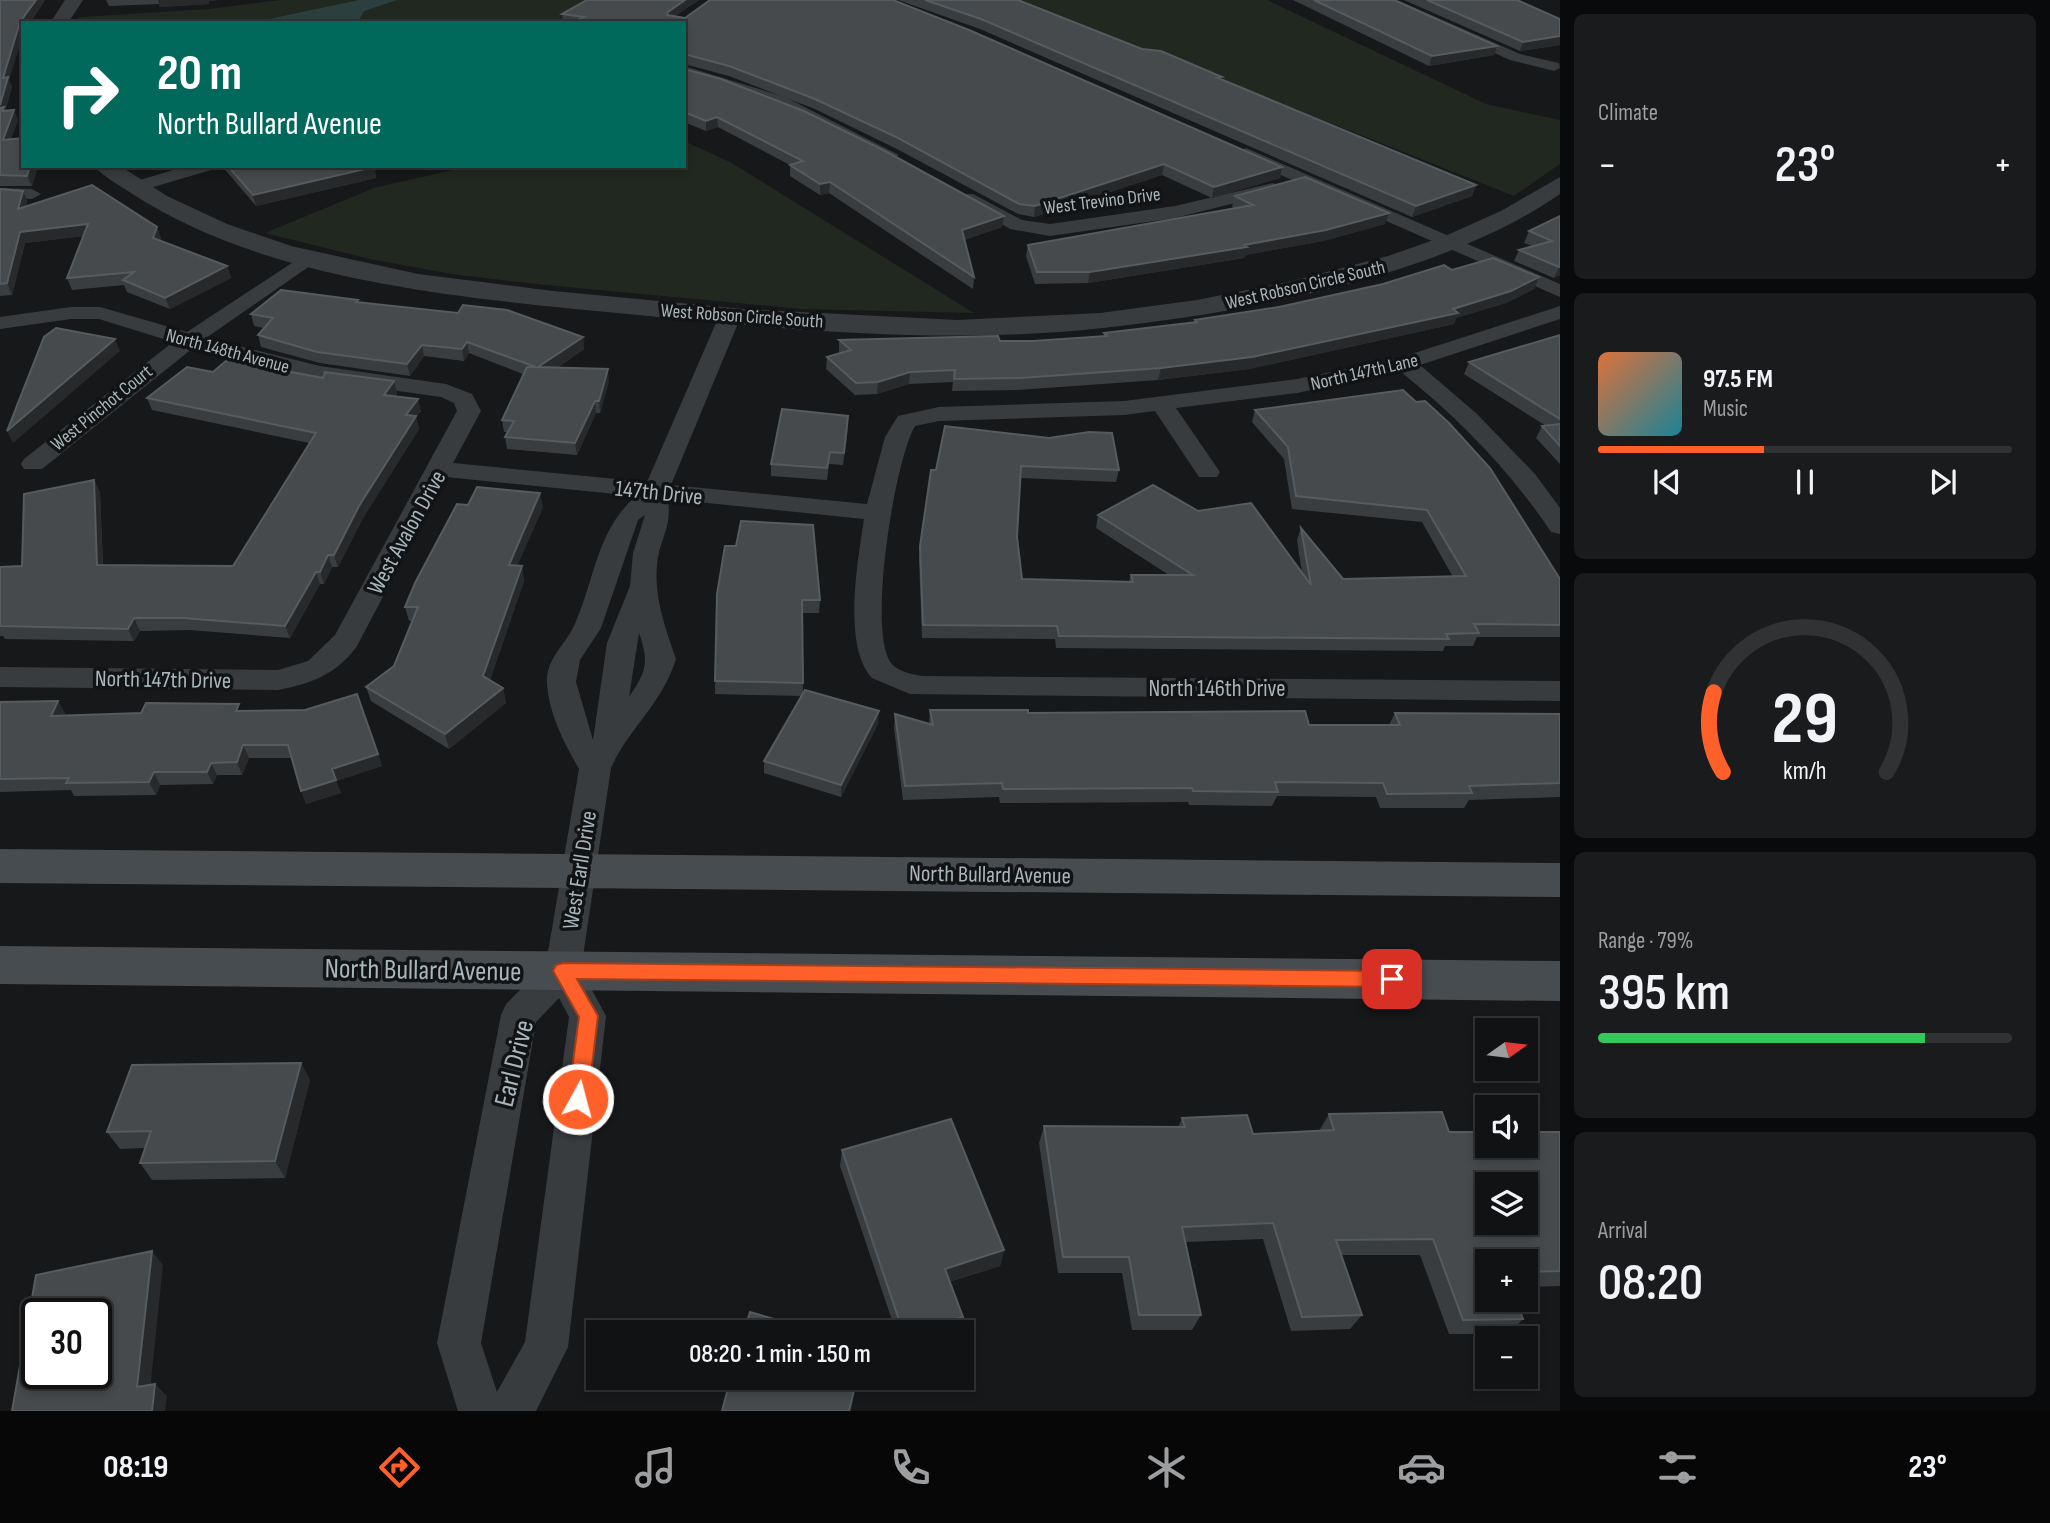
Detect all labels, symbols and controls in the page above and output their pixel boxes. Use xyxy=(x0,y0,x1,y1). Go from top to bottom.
text: 20 m xyxy=(157,45,242,104)
icon: right xyxy=(42,49,133,140)
text: Climate xyxy=(1598,99,1658,127)
text: North Bullard Avenue xyxy=(157,105,382,144)
text: 23° xyxy=(1775,134,1835,197)
text: − xyxy=(1598,143,1617,188)
text: + xyxy=(1993,143,2012,188)
street label: West Trevino Drive xyxy=(1043,183,1162,220)
street label: West Robson Circle South xyxy=(1223,256,1387,315)
street label: West Robson Circle South xyxy=(660,299,824,334)
street label: North 148th Avenue xyxy=(163,324,292,379)
street label: North 147th Lane xyxy=(1308,349,1420,396)
street label: West Pinchot Court xyxy=(47,360,157,456)
text: 97.5 FM xyxy=(1703,364,1773,395)
text: Music xyxy=(1703,395,1748,423)
icon: previous xyxy=(1648,463,1686,501)
icon: pause xyxy=(1786,463,1824,501)
icon: next xyxy=(1924,463,1962,501)
street label: West Avalon Drive xyxy=(361,466,452,599)
street label: 147th Drive xyxy=(614,474,704,511)
street label: North 147th Drive xyxy=(95,665,231,695)
street label: North 146th Drive xyxy=(1148,675,1286,703)
text: 29 xyxy=(1772,676,1838,764)
text: km/h xyxy=(1783,755,1827,786)
street label: West Earll Drive xyxy=(557,809,603,931)
street label: North Bullard Avenue xyxy=(909,860,1071,890)
text: Range · 79% xyxy=(1598,927,1693,955)
pin xyxy=(1362,949,1422,1009)
street label: North Bullard Avenue xyxy=(324,952,522,989)
icon: arrive xyxy=(1373,960,1411,998)
text: 395 km xyxy=(1598,962,1730,1025)
street label: Earl Drive xyxy=(488,1016,541,1110)
north arrow xyxy=(1475,1018,1538,1082)
map controls xyxy=(1475,1018,1538,1389)
position arrow xyxy=(541,1062,615,1136)
button: sound xyxy=(1475,1095,1538,1158)
button: layers xyxy=(1475,1172,1538,1235)
text: Arrival xyxy=(1598,1217,1647,1245)
button: + xyxy=(1475,1249,1538,1312)
text: 08:20 xyxy=(1598,1252,1703,1315)
speed limit sign: 30 xyxy=(21,1298,112,1389)
button: − xyxy=(1475,1326,1538,1389)
text: 08:20 · 1 min · 150 m xyxy=(689,1339,871,1370)
icon: directions xyxy=(375,1443,424,1492)
icon: music xyxy=(631,1443,680,1492)
icon: phone xyxy=(886,1443,935,1492)
icon: climate xyxy=(1142,1443,1191,1492)
icon: car xyxy=(1397,1443,1446,1492)
icon: filters xyxy=(1653,1443,1702,1492)
text: 08:19 xyxy=(103,1448,168,1487)
text: 23° xyxy=(1908,1448,1947,1487)

